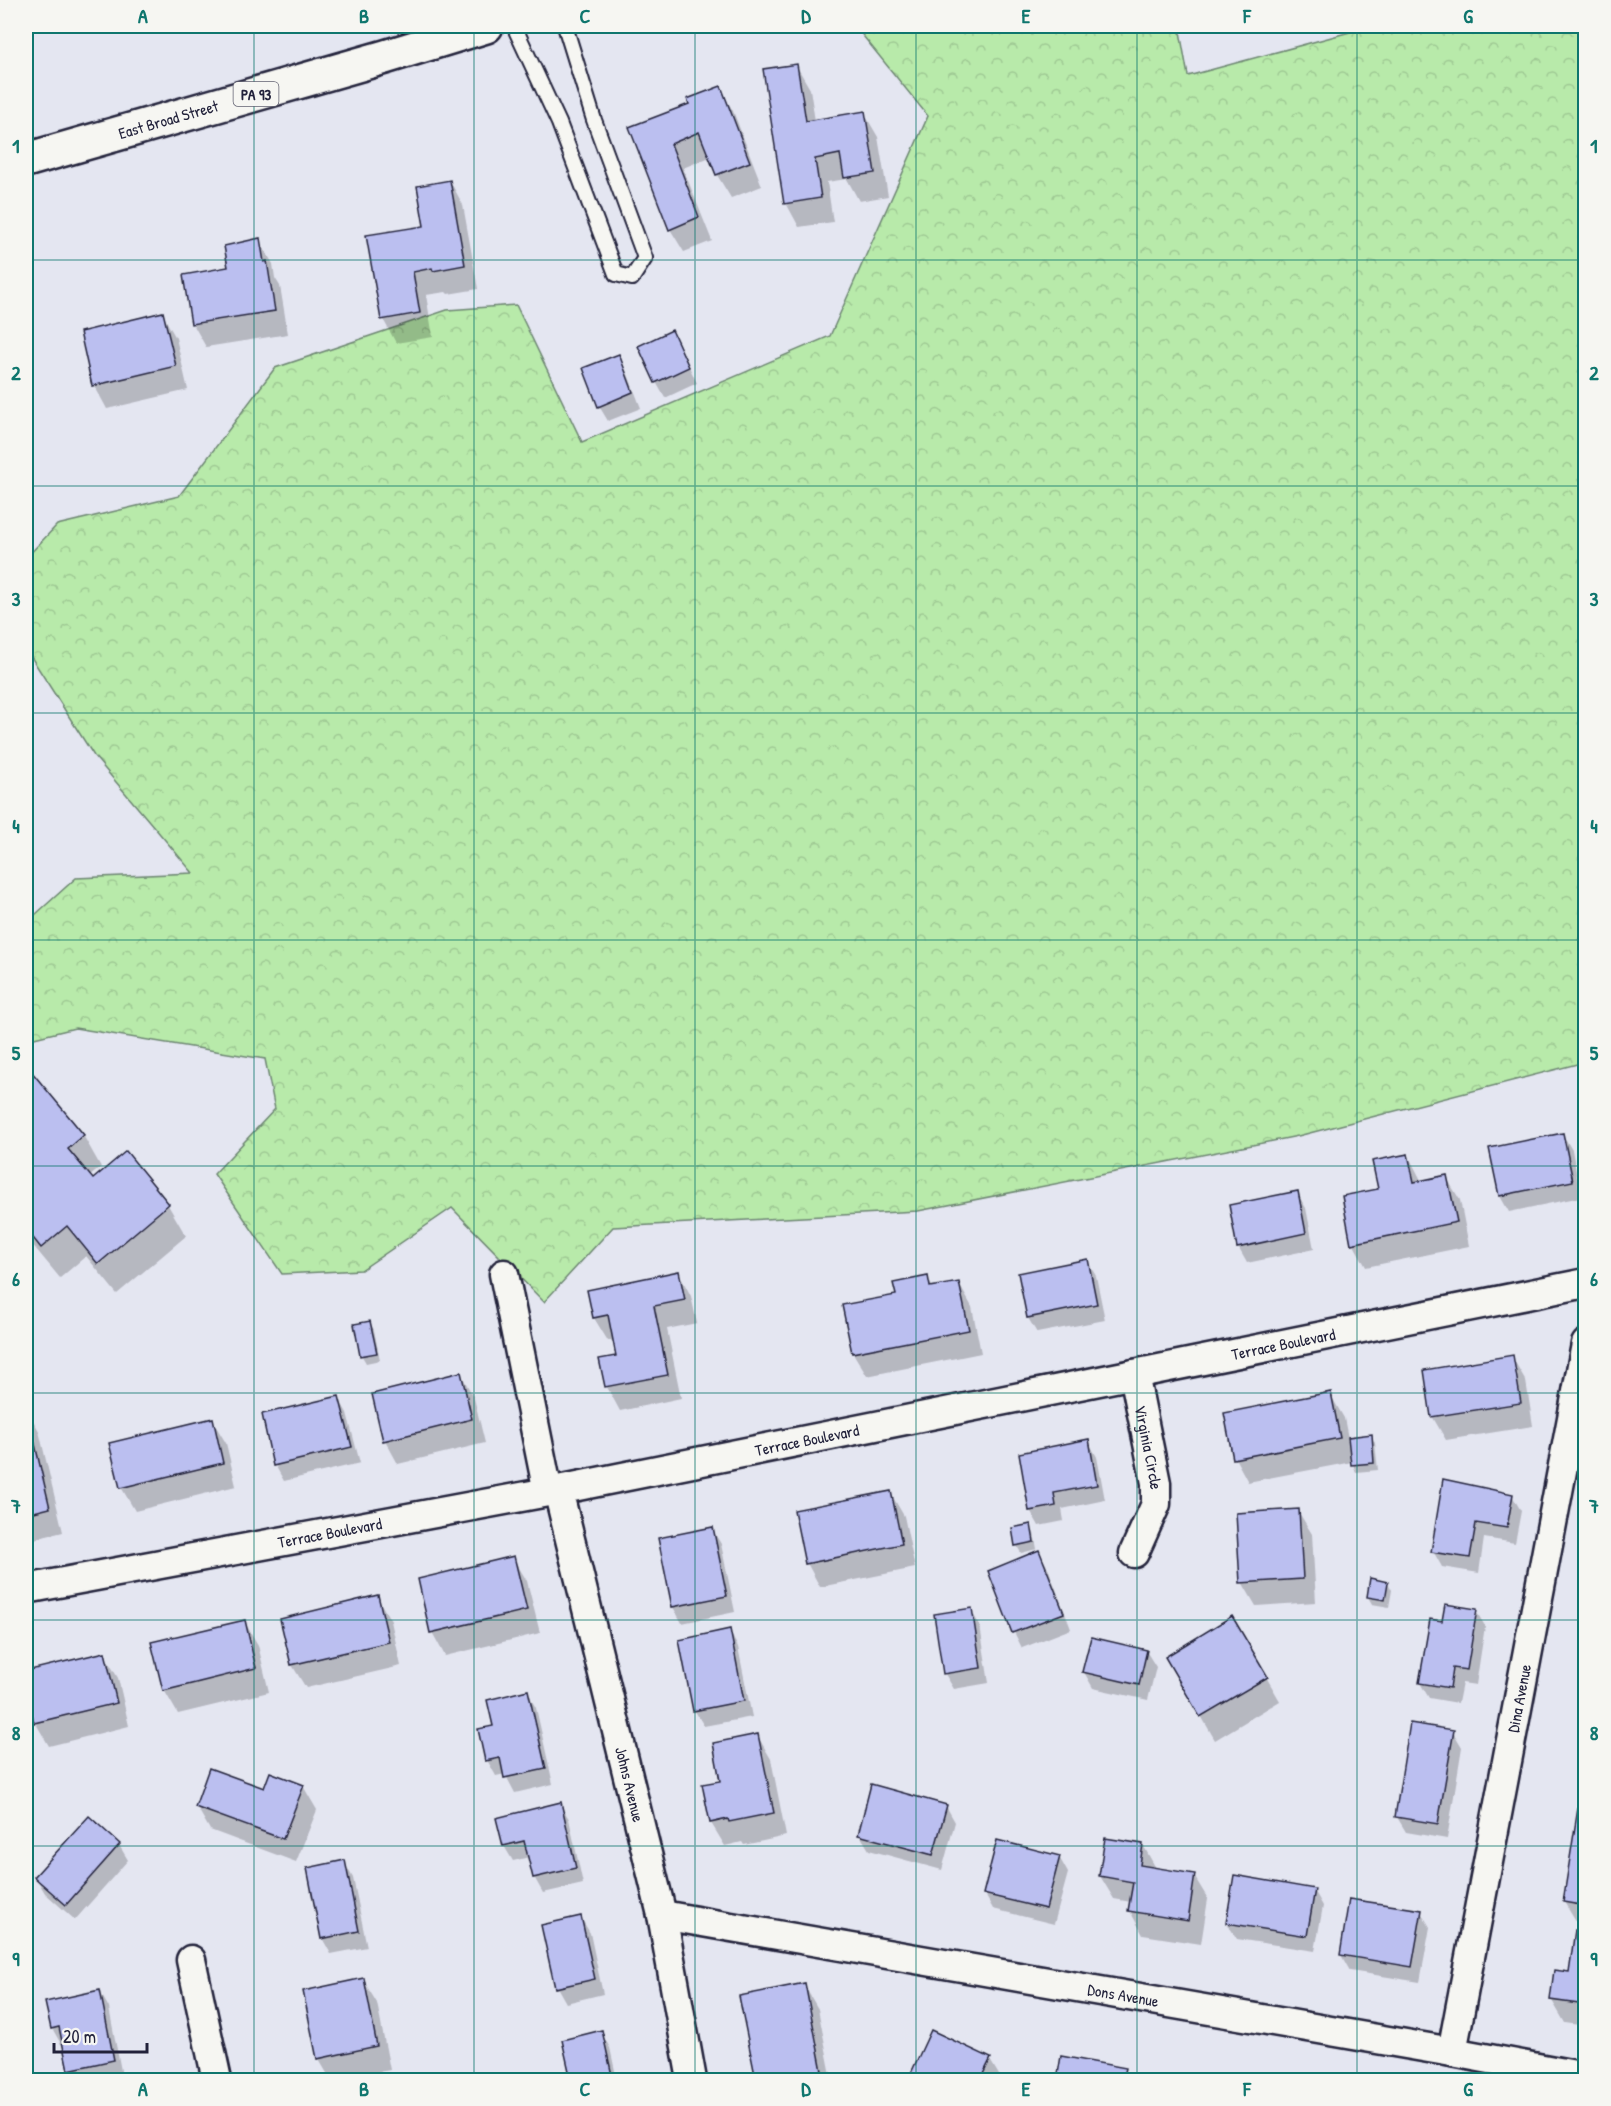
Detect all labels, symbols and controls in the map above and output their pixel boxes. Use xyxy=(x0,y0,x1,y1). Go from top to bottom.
text: A xyxy=(138,2,148,29)
text: B xyxy=(359,2,369,29)
text: C xyxy=(580,2,591,29)
text: D xyxy=(801,2,811,29)
text: E xyxy=(1022,2,1031,29)
text: F xyxy=(1242,2,1252,29)
text: G xyxy=(1463,2,1473,29)
road number: PA 93 xyxy=(234,82,278,106)
street label: East Broad Street xyxy=(116,94,221,144)
text: 1 xyxy=(12,132,20,159)
text: 1 xyxy=(1590,132,1598,159)
text: 2 xyxy=(11,359,21,386)
text: 2 xyxy=(1589,359,1599,386)
text: 3 xyxy=(12,585,21,612)
text: 3 xyxy=(1590,585,1599,612)
text: 4 xyxy=(12,812,20,839)
text: 4 xyxy=(1590,812,1598,839)
text: 5 xyxy=(12,1039,21,1066)
text: 5 xyxy=(1590,1039,1599,1066)
text: 6 xyxy=(12,1265,20,1292)
text: 6 xyxy=(1590,1265,1598,1292)
street label: Terrace Boulevard xyxy=(1229,1323,1337,1365)
street label: Virginia Circle xyxy=(1130,1403,1167,1490)
street label: Terrace Boulevard xyxy=(753,1419,861,1461)
text: 7 xyxy=(10,1492,21,1519)
text: 7 xyxy=(1588,1492,1599,1519)
street label: Terrace Boulevard xyxy=(276,1512,384,1553)
street label: Dina Avenue xyxy=(1502,1662,1536,1734)
text: 8 xyxy=(12,1719,21,1746)
text: 8 xyxy=(1590,1719,1599,1746)
street label: Johns Avenue xyxy=(610,1744,650,1825)
text: 9 xyxy=(12,1945,20,1972)
text: 9 xyxy=(1590,1945,1598,1972)
street label: Dons Avenue xyxy=(1086,1978,1161,2012)
scale bar xyxy=(54,2016,147,2054)
text: 20 m xyxy=(63,2024,96,2049)
text: A xyxy=(138,2075,148,2102)
text: B xyxy=(359,2075,369,2102)
text: C xyxy=(580,2075,591,2102)
text: D xyxy=(801,2075,811,2102)
text: E xyxy=(1022,2075,1031,2102)
text: F xyxy=(1242,2075,1252,2102)
text: G xyxy=(1463,2075,1473,2102)

